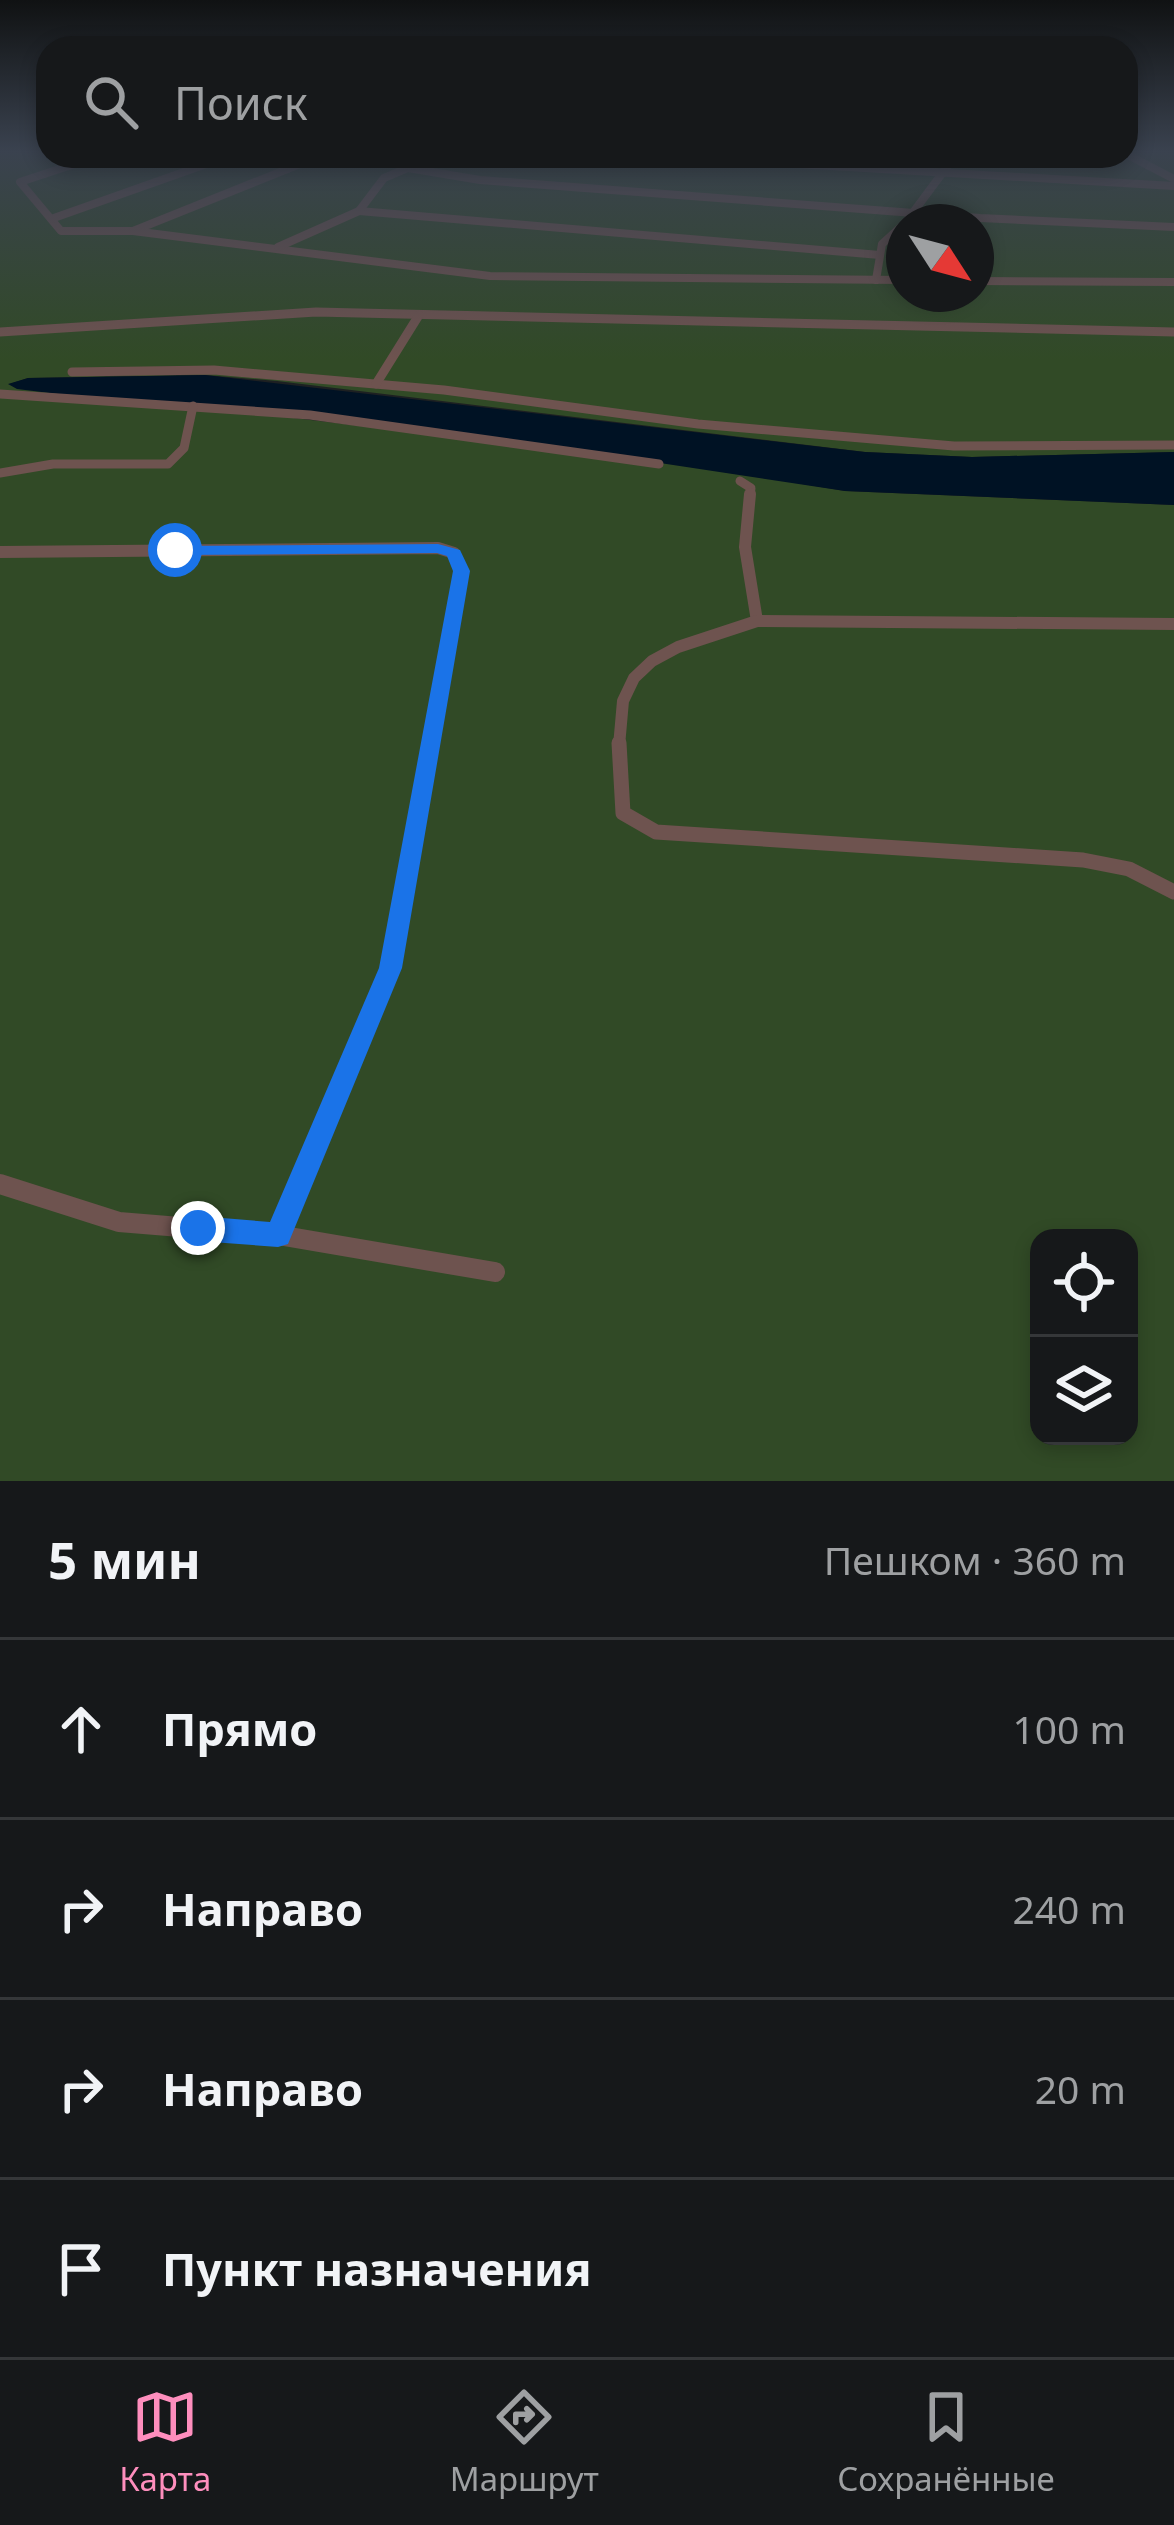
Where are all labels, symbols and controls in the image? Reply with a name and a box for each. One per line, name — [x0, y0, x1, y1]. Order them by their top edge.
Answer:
search box — [36, 36, 1138, 168]
icon: search — [78, 69, 144, 135]
text: Поиск — [174, 72, 308, 133]
north arrow — [886, 204, 994, 312]
route start — [148, 523, 202, 577]
route end — [171, 1201, 225, 1255]
map controls — [1030, 1229, 1138, 1445]
button: locate — [1030, 1229, 1138, 1337]
button: layers — [1030, 1337, 1138, 1445]
text: 5 мин — [48, 1524, 201, 1594]
text: Пешком · 360 m — [824, 1533, 1126, 1586]
icon: ahead — [48, 1696, 114, 1762]
text: Прямо — [162, 1698, 317, 1759]
text: 100 m — [1012, 1702, 1126, 1755]
icon: right — [48, 1876, 114, 1942]
text: Направо — [162, 1878, 363, 1939]
text: 240 m — [1012, 1882, 1126, 1935]
icon: right — [48, 2056, 114, 2122]
text: Направо — [162, 2058, 363, 2119]
text: 20 m — [1035, 2062, 1126, 2115]
icon: arrive — [48, 2236, 114, 2302]
text: Пункт назначения — [162, 2238, 592, 2299]
tab: Карта — [119, 2384, 211, 2501]
tab: Маршрут — [450, 2384, 599, 2501]
tab: Сохранённые — [837, 2384, 1055, 2501]

